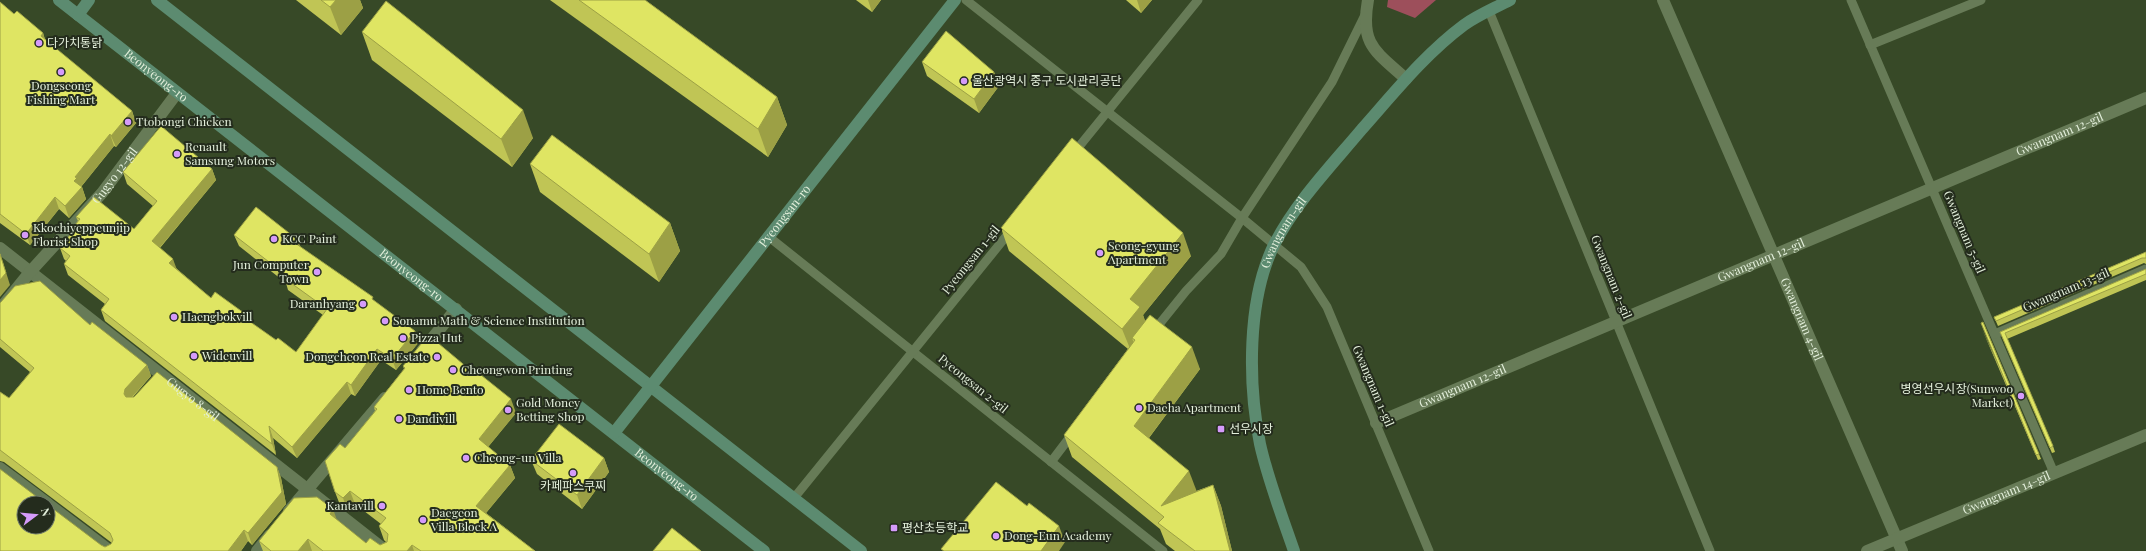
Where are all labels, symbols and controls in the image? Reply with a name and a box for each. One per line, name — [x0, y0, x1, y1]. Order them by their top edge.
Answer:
place label: 다가치통닭 — [47, 34, 102, 50]
marker: 다가치통닭 — [34, 38, 44, 48]
street label: Beonyeong-ro — [121, 45, 192, 105]
marker: Dongseong Fishing Mart — [56, 67, 66, 77]
place label: 울산광역시 중구 도시관리공단 — [972, 72, 1122, 88]
marker: 울산광역시 중구 도시관리공단 — [959, 76, 969, 86]
place label: Dongseong Fishing Mart — [27, 77, 96, 107]
street label: Gwangnam 12-gil — [2013, 108, 2106, 159]
place label: Ttobongi Chicken — [136, 113, 232, 129]
marker: Ttobongi Chicken — [123, 117, 133, 127]
place label: Renault Samsung Motors — [185, 138, 275, 168]
street label: Gugyo 12-gil — [87, 143, 141, 206]
marker: Renault Samsung Motors — [172, 149, 182, 159]
street label: Pyeongsan-ro — [754, 181, 814, 250]
street label: Gwangnam 5-gil — [1940, 188, 1990, 276]
street label: Gwangnam-gil — [1256, 193, 1310, 270]
place label: Kkochiyeppeunjip Florist Shop — [33, 219, 130, 249]
street label: Pyeongsan 1-gil — [938, 221, 1003, 297]
marker: Kkochiyeppeunjip Florist Shop — [20, 230, 30, 240]
place label: KCC Paint — [282, 230, 337, 246]
street label: Gwangnam 2-gil — [1588, 232, 1636, 321]
marker: KCC Paint — [269, 234, 279, 244]
street label: Gwangnam 12-gil — [1715, 234, 1807, 285]
place label: Seong-gyung Apartment — [1107, 237, 1180, 267]
street label: Beonyeong-ro — [377, 245, 447, 305]
marker: Seong-gyung Apartment — [1095, 248, 1105, 258]
place label: Jun Computer Town — [232, 256, 310, 286]
street label: Gwangnam 13-gil — [2020, 263, 2112, 315]
marker: Jun Computer Town — [312, 267, 322, 277]
street label: Gwangnam 4-gil — [1777, 275, 1828, 363]
place label: Daranhyang — [290, 295, 356, 311]
marker: Daranhyang — [358, 299, 368, 309]
place label: Haengbokvill — [182, 308, 253, 324]
marker: Haengbokvill — [169, 312, 179, 322]
place label: Sonamu Math & Science Institution — [393, 312, 585, 328]
marker: Sonamu Math & Science Institution — [380, 316, 390, 326]
place label: Pizza Hut — [411, 329, 463, 345]
marker: Pizza Hut — [398, 333, 408, 343]
street label: Gwangnam 1-gil — [1350, 342, 1399, 429]
place label: Wideuvill — [201, 347, 253, 363]
place label: Dongcheon Real Estate — [305, 348, 429, 364]
street label: Pyeongsan 2-gil — [935, 350, 1012, 417]
marker: Wideuvill — [189, 351, 199, 361]
marker: Dongcheon Real Estate — [432, 352, 442, 362]
street label: Gwangnam 12-gil — [1416, 360, 1509, 411]
place label: Cheongwon Printing — [461, 361, 573, 377]
marker: Cheongwon Printing — [448, 365, 458, 375]
street label: Gugyo 8-gil — [164, 373, 223, 424]
place label: 병영선우시장(Sunwoo Market) — [1900, 380, 2013, 410]
place label: Home Bento — [417, 381, 484, 397]
marker: Home Bento — [404, 385, 414, 395]
marker: 병영선우시장(Sunwoo Market) — [2016, 391, 2026, 401]
place label: Gold Money Betting Shop — [516, 394, 585, 424]
place label: Daeha Apartment — [1147, 399, 1242, 415]
marker: Daeha Apartment — [1134, 403, 1144, 413]
marker: Gold Money Betting Shop — [503, 405, 513, 415]
place label: Dandivill — [407, 410, 456, 426]
marker: Dandivill — [394, 414, 404, 424]
place label: 선우시장 — [1229, 420, 1273, 436]
marker: 선우시장 — [1216, 424, 1226, 434]
street label: Beonyeong-ro — [632, 444, 703, 504]
place label: Cheong-un Villa — [474, 449, 562, 465]
marker: Cheong-un Villa — [461, 453, 471, 463]
street label: Gwangnam 14-gil — [1960, 467, 2053, 517]
marker: 카페파스쿠찌 — [568, 468, 578, 478]
place label: 카페파스쿠찌 — [540, 477, 606, 493]
north arrow — [16, 495, 56, 535]
place label: Kantavill — [327, 497, 375, 513]
marker: Kantavill — [377, 501, 387, 511]
place label: Daegeon Villa Block A — [430, 504, 498, 534]
text: N — [38, 506, 54, 518]
marker: Daegeon Villa Block A — [418, 515, 428, 525]
place label: 평산초등학교 — [902, 519, 968, 535]
marker: 평산초등학교 — [889, 523, 899, 533]
place label: Dong-Eun Academy — [1004, 527, 1112, 543]
marker: Dong-Eun Academy — [991, 531, 1001, 541]

